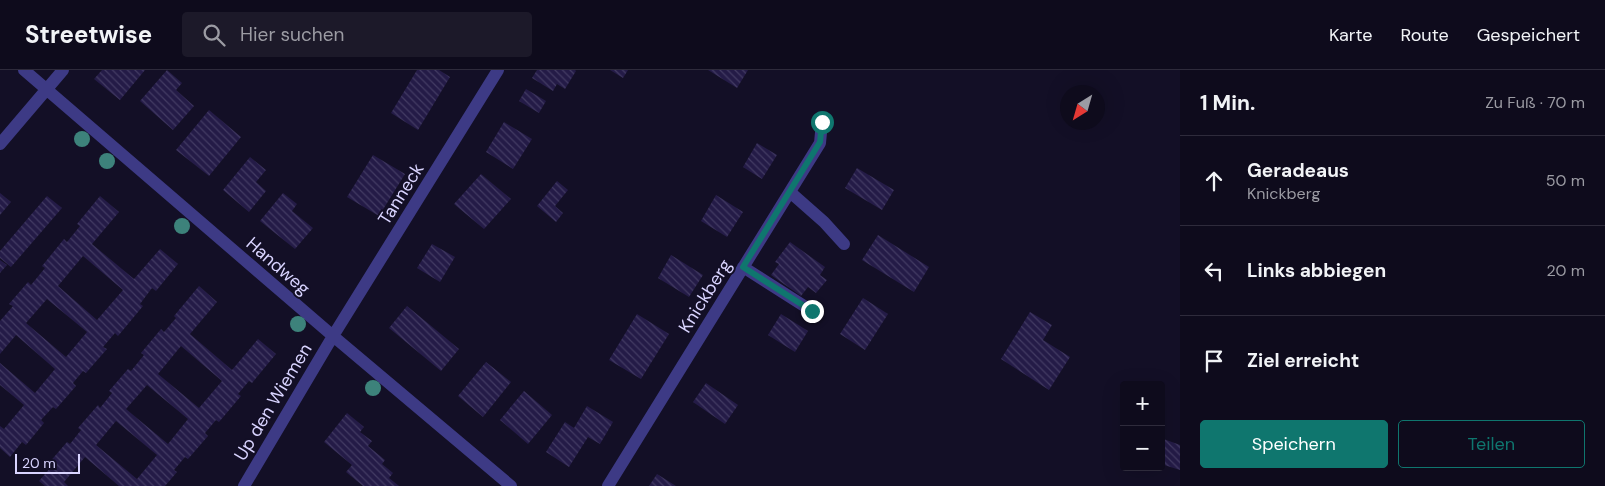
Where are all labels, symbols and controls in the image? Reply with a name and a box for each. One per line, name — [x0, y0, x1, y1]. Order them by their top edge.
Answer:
search box — [182, 12, 532, 57]
text: Streetwise — [25, 19, 152, 50]
icon: search — [200, 21, 228, 49]
text: Hier suchen — [240, 22, 344, 47]
text: Karte — [1329, 23, 1373, 47]
text: Route — [1401, 23, 1449, 47]
text: Gespeichert — [1477, 23, 1580, 47]
north arrow — [1060, 85, 1105, 130]
text: 1 Min. — [1200, 89, 1255, 117]
text: Zu Fuß · 70 m — [1485, 92, 1585, 113]
route start — [811, 111, 834, 134]
street label: Tanneck — [373, 158, 429, 230]
text: Geradeaus — [1247, 158, 1349, 183]
icon: ahead — [1200, 167, 1228, 195]
text: 50 m — [1546, 170, 1585, 191]
text: Knickberg — [1247, 183, 1320, 204]
street label: Handweg — [241, 232, 315, 300]
street label: Knickberg — [673, 255, 737, 337]
icon: left — [1200, 257, 1228, 285]
text: Links abbiegen — [1247, 258, 1386, 283]
text: 20 m — [1546, 260, 1585, 281]
route end — [801, 300, 824, 323]
street label: Up den Wiemen — [228, 339, 318, 465]
icon: arrive — [1200, 347, 1228, 375]
text: Ziel erreicht — [1247, 348, 1359, 373]
map controls — [1120, 381, 1165, 471]
button: + — [1120, 381, 1165, 426]
button: Speichern — [1200, 420, 1388, 468]
button: Teilen — [1398, 420, 1585, 468]
button: − — [1120, 426, 1165, 471]
scale bar — [15, 451, 80, 474]
text: 20 m — [22, 454, 56, 472]

